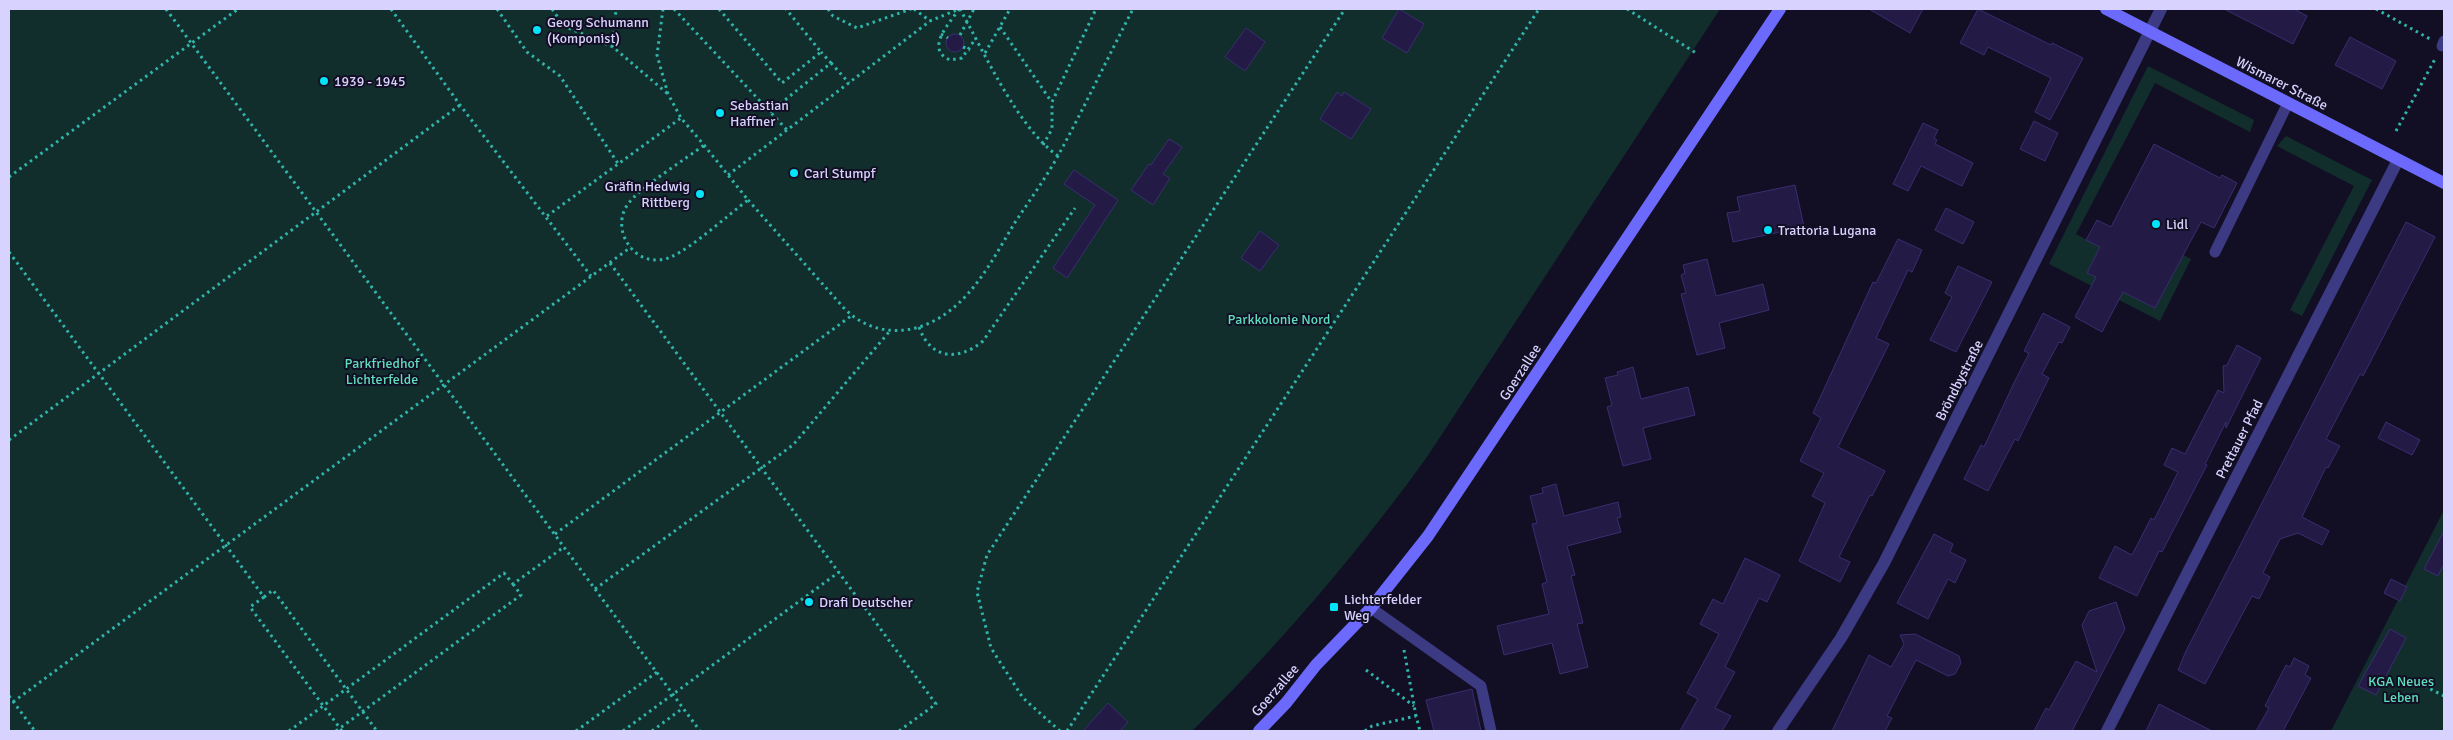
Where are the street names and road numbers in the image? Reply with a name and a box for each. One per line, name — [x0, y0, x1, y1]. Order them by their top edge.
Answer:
street label: Wismarer Straße — [2233, 53, 2331, 114]
street label: Bröndbystraße — [1932, 337, 1987, 423]
street label: Goerzallee — [1496, 341, 1545, 404]
street label: Prettauer Pfad — [2212, 397, 2267, 482]
street label: Goerzallee — [1248, 661, 1303, 720]

